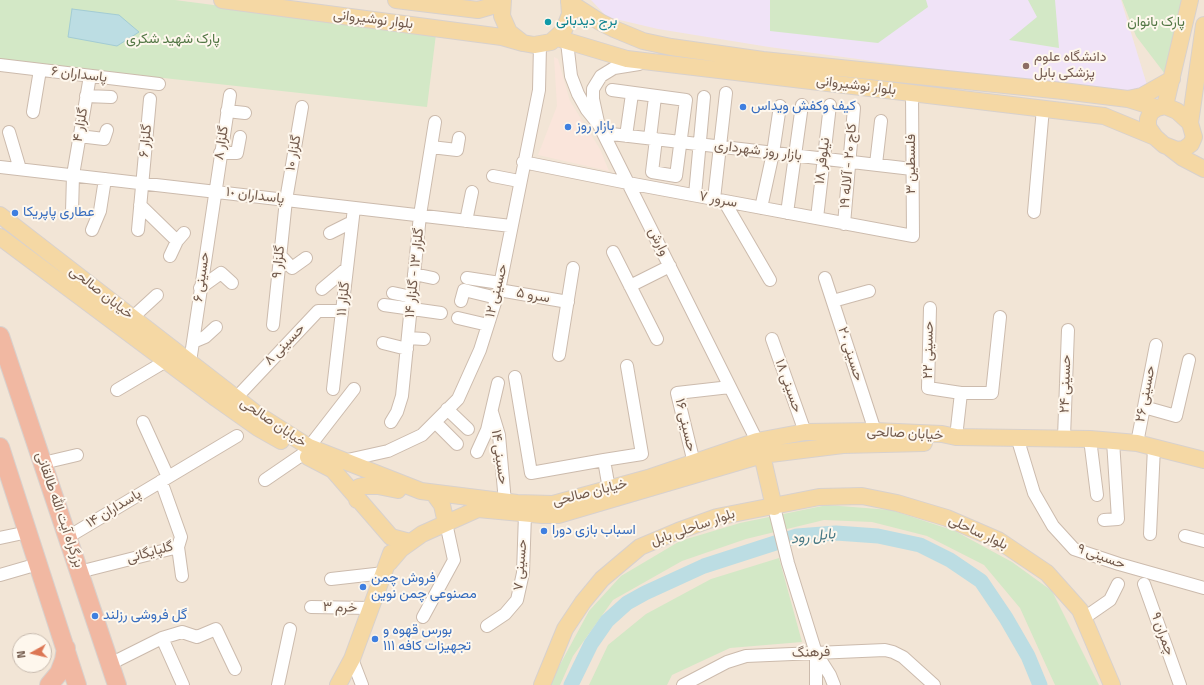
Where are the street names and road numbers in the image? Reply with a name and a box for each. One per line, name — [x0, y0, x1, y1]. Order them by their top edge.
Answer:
street label: بلوار نوشیروانی — [332, 7, 414, 33]
street label: پاسداران ۶ — [50, 63, 108, 87]
street label: بلوار نوشیروانی — [815, 73, 897, 99]
street label: گلزار ۴ — [70, 107, 92, 143]
street label: کاج ۲۰ - آلاله ۱۹ — [837, 123, 861, 209]
street label: گلزار ۶ — [136, 124, 156, 158]
street label: گلزار ۸ — [211, 125, 233, 161]
street label: گلزار ۱۰ — [283, 134, 305, 172]
street label: فلسطین ۳ — [904, 134, 920, 194]
street label: بازار روز شهرداری — [713, 137, 803, 165]
street label: نیلوفر ۱۸ — [812, 137, 834, 185]
street label: پاسداران ١٠ — [225, 184, 285, 208]
street label: سرور ۷ — [697, 188, 739, 212]
street label: وارش — [644, 225, 672, 259]
street label: گلزار ۱۳ - گلزار ۱۴ — [402, 227, 428, 319]
street label: گلزار ٩ — [269, 245, 289, 279]
street label: حسینی ۶ — [190, 251, 214, 303]
street label: خیابان صالحی — [66, 263, 136, 323]
street label: حسینی ۱۲ — [482, 263, 512, 319]
street label: گلزار ١١ — [334, 281, 354, 317]
street label: سرو ۵ — [515, 285, 551, 307]
street label: حسینی ۸ — [261, 321, 309, 369]
street label: حسینی ۲۲ — [920, 321, 938, 379]
street label: حسینی ٢٠ — [833, 325, 867, 383]
street label: حسینی ۲۴ — [1057, 354, 1075, 414]
street label: حسینی ۱۸ — [771, 357, 805, 415]
street label: حسینی ۲۶ — [1132, 364, 1160, 424]
street label: خيابان صالحی — [237, 395, 309, 451]
street label: حسینی ۱۶ — [671, 397, 699, 453]
street label: خيابان صالحی — [866, 424, 944, 444]
street label: حسینی ۱۴ — [487, 429, 511, 485]
street label: بزرگراه آیت الله طالقانی — [31, 450, 87, 570]
street label: خيابان صالحی — [551, 476, 629, 510]
street label: پاسداران ۱۴ — [83, 486, 145, 532]
street label: بلوار ساحلی بابل — [649, 506, 737, 550]
street label: بلوار ساحلی — [946, 512, 1010, 554]
street label: گلپایگانی — [125, 538, 175, 568]
street label: حسینی ۷ — [510, 539, 532, 591]
street label: حسینی ٩ — [1075, 541, 1127, 573]
street label: خرم ۳ — [323, 599, 357, 617]
street label: چمران ۹ — [1147, 610, 1177, 658]
street label: فرهنگ — [792, 644, 830, 662]

